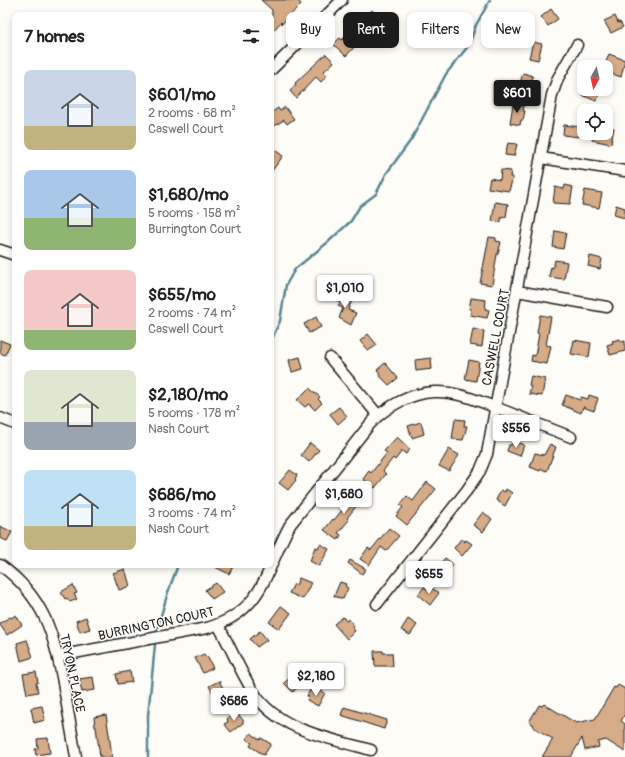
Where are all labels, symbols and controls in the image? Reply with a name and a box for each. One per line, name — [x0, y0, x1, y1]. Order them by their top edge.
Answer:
chip: Buy — [286, 12, 335, 48]
chip: Rent — [343, 12, 399, 48]
chip: Filters — [407, 12, 473, 48]
chip: New — [481, 12, 535, 48]
icon: filters — [240, 25, 262, 47]
text: 7 homes — [24, 26, 84, 47]
north arrow — [577, 60, 613, 96]
map controls — [577, 60, 613, 140]
pin: $601 — [493, 80, 541, 114]
text: $601/mo — [148, 84, 216, 105]
text: $601 — [503, 85, 531, 101]
icon: home — [56, 86, 104, 134]
button: locate — [577, 104, 613, 140]
text: 2 rooms · 68 m² — [148, 105, 236, 121]
text: Caswell Court — [148, 121, 224, 137]
text: $1,680/mo — [148, 184, 229, 205]
icon: home — [56, 186, 104, 234]
text: 5 rooms · 158 m² — [148, 205, 240, 221]
text: Burrington Court — [148, 221, 241, 237]
pin: $1,010 — [312, 275, 378, 309]
text: $1,010 — [326, 280, 364, 296]
text: $655/mo — [148, 284, 216, 305]
icon: home — [56, 286, 104, 334]
street label: CASWELL COURT — [479, 287, 513, 387]
text: 2 rooms · 74 m² — [148, 305, 236, 321]
text: Caswell Court — [148, 321, 224, 337]
text: $2,180/mo — [148, 384, 228, 405]
icon: home — [56, 386, 104, 434]
text: 5 rooms · 178 m² — [148, 405, 240, 421]
pin: $556 — [492, 415, 540, 449]
text: $556 — [502, 420, 530, 436]
text: Nash Court — [148, 421, 209, 437]
pin: $1,680 — [311, 481, 377, 515]
text: $686/mo — [148, 484, 216, 505]
icon: home — [56, 486, 104, 534]
text: $1,680 — [325, 486, 363, 502]
text: 3 rooms · 74 m² — [148, 505, 236, 521]
text: Nash Court — [148, 521, 209, 537]
pin: $655 — [405, 561, 453, 595]
text: $655 — [415, 566, 443, 582]
street label: BURRINGTON COURT — [97, 604, 216, 644]
street label: TRYON PLACE — [56, 632, 88, 714]
pin: $2,180 — [283, 663, 349, 697]
text: $2,180 — [297, 668, 335, 684]
pin: $686 — [210, 688, 258, 722]
text: $686 — [220, 693, 248, 709]

